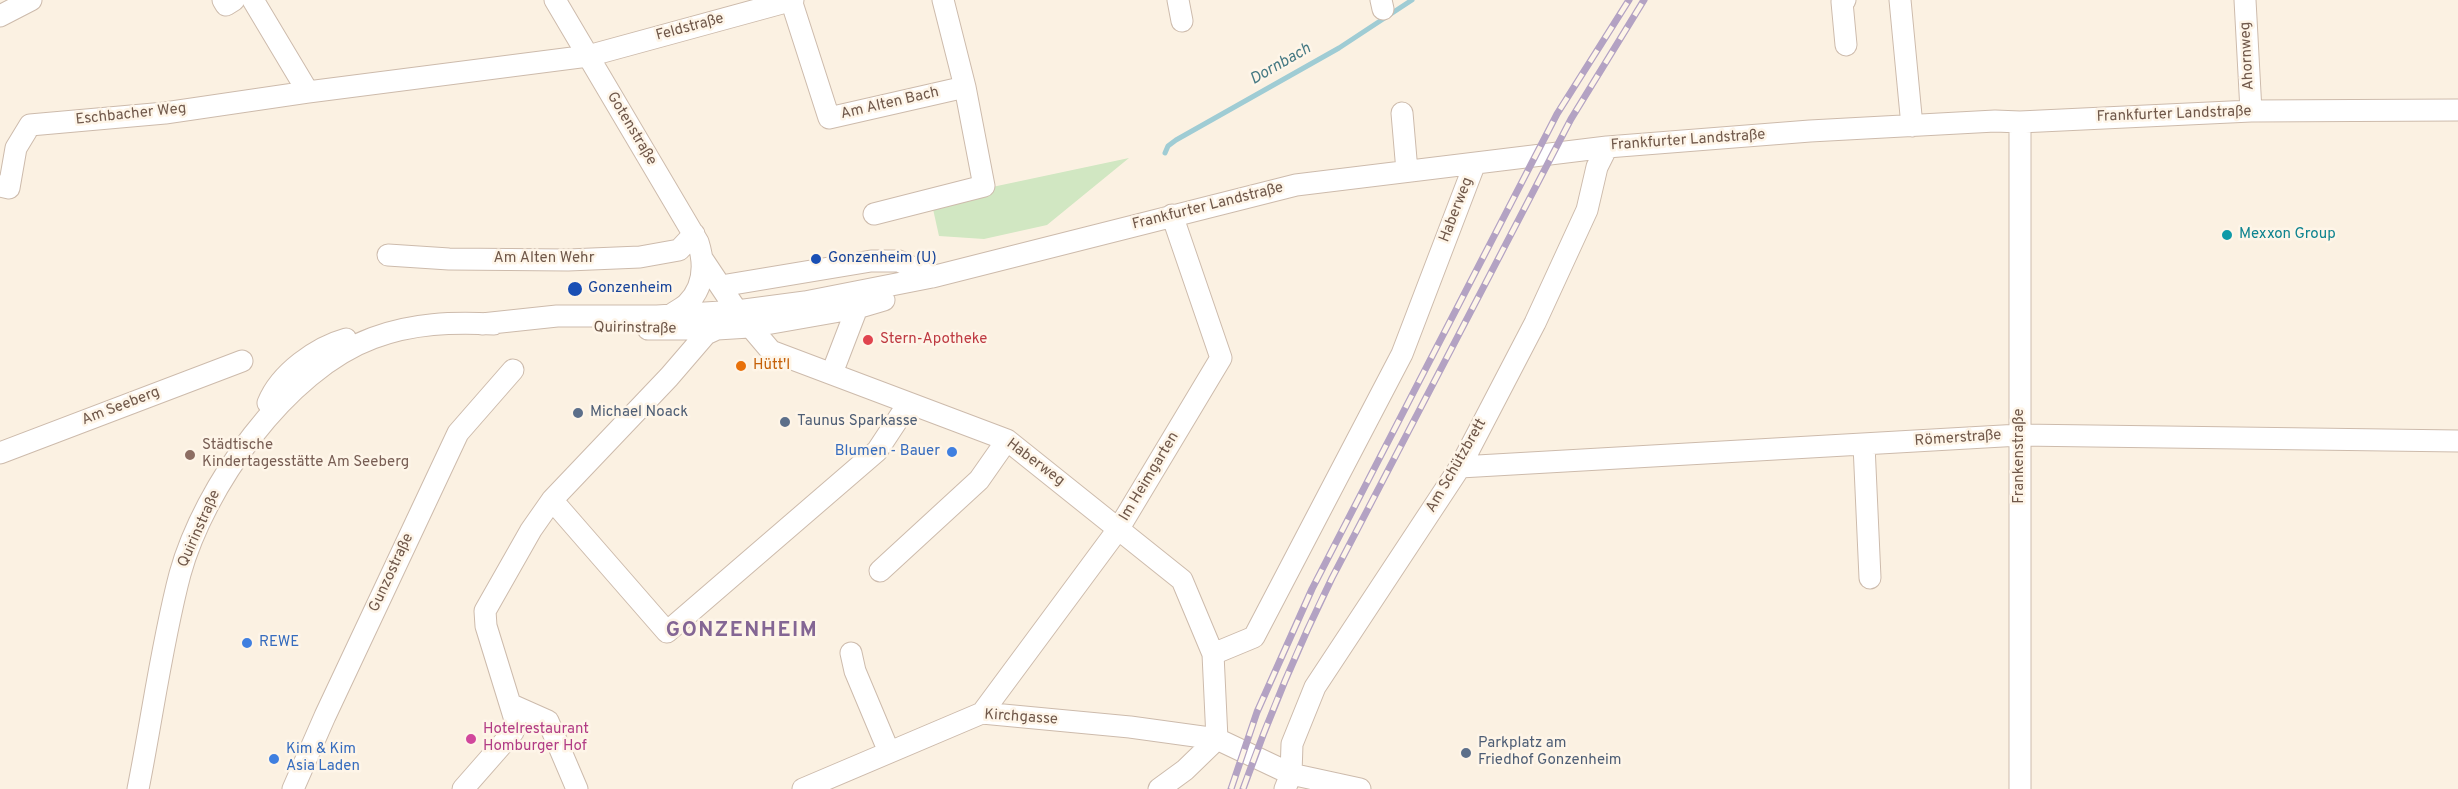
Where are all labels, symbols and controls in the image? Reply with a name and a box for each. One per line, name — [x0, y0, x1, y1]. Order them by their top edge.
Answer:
street label: Feldstraße — [654, 10, 726, 46]
street label: Ahornweg — [2237, 21, 2259, 91]
water label: Dornbach — [1247, 40, 1315, 90]
street label: Am Alten Bach — [839, 84, 941, 124]
street label: Gotenstraße — [602, 89, 660, 169]
street label: Eschbacher Weg — [75, 100, 187, 130]
street label: Frankfurter Landstraße — [2096, 103, 2252, 127]
street label: Frankfurter Landstraße — [1610, 127, 1766, 155]
street label: Haberweg — [1436, 175, 1478, 245]
street label: Frankfurter Landstraße — [1131, 180, 1285, 234]
place label: Mexxon Group — [2239, 226, 2336, 244]
marker: Mexxon Group — [2220, 228, 2234, 242]
street label: Am Alten Wehr — [493, 250, 595, 268]
place label: Gonzenheim (U) — [828, 250, 937, 268]
marker: Gonzenheim (U) — [809, 252, 823, 266]
marker: Gonzenheim — [566, 280, 584, 298]
place label: Gonzenheim — [588, 280, 672, 298]
street label: Quirinstraße — [593, 319, 677, 339]
place label: Stern-Apotheke — [880, 331, 987, 349]
marker: Stern-Apotheke — [861, 333, 875, 347]
place label: Hütt'l — [753, 357, 790, 375]
marker: Hütt'l — [734, 359, 748, 373]
street label: Am Seeberg — [79, 384, 163, 430]
place label: Michael Noack — [590, 404, 688, 422]
marker: Michael Noack — [571, 406, 585, 420]
street label: Frankenstraße — [2011, 408, 2029, 504]
place label: Taunus Sparkasse — [797, 413, 918, 431]
marker: Taunus Sparkasse — [778, 415, 792, 429]
street label: Am Schützbrett — [1423, 416, 1491, 516]
street label: Römerstraße — [1914, 427, 2002, 451]
street label: Im Heimgarten — [1116, 429, 1184, 525]
street label: Haberweg — [1002, 435, 1068, 491]
place label: Städtische Kindertagesstätte Am Seeberg — [202, 437, 409, 472]
place label: Blumen - Bauer — [835, 443, 940, 461]
marker: Blumen - Bauer — [945, 445, 959, 459]
marker: Städtische Kindertagesstätte Am Seeberg — [183, 448, 197, 462]
street label: Quirinstraße — [175, 487, 225, 571]
street label: Gunzostraße — [366, 531, 418, 615]
district label: GONZENHEIM — [666, 619, 818, 645]
place label: REWE — [259, 634, 299, 652]
marker: REWE — [240, 636, 254, 650]
street label: Kirchgasse — [984, 706, 1058, 730]
place label: Hotelrestaurant Homburger Hof — [483, 721, 589, 756]
marker: Hotelrestaurant Homburger Hof — [464, 732, 478, 746]
place label: Parkplatz am Friedhof Gonzenheim — [1478, 735, 1621, 770]
place label: Kim & Kim Asia Laden — [286, 741, 360, 776]
marker: Parkplatz am Friedhof Gonzenheim — [1459, 746, 1473, 760]
marker: Kim & Kim Asia Laden — [267, 752, 281, 766]

